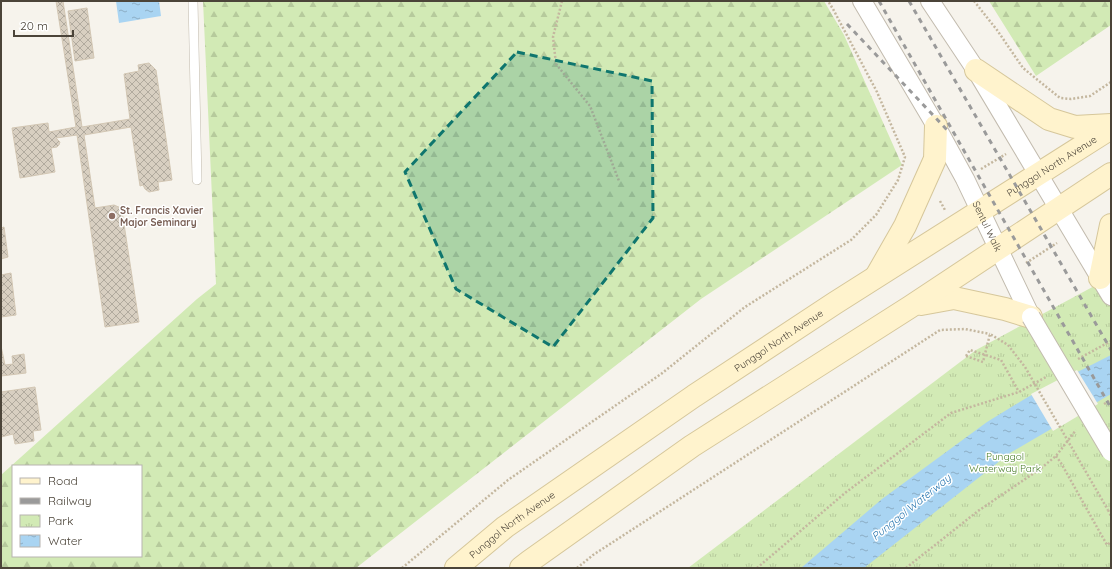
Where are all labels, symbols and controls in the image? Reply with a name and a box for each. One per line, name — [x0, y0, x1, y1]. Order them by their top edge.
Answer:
scale bar — [14, 12, 73, 38]
text: 20 m — [20, 18, 48, 33]
street label: Punggol North Avenue — [1004, 133, 1099, 200]
street label: Sentul Walk — [969, 199, 1005, 254]
place label: St. Francis Xavier Major Seminary — [120, 204, 204, 229]
marker: St. Francis Xavier Major Seminary — [107, 211, 117, 221]
street label: Punggol North Avenue — [732, 306, 826, 375]
park label: Punggol Waterway Park — [969, 450, 1041, 475]
legend — [12, 465, 142, 557]
water label: Punggol Waterway — [869, 470, 954, 543]
text: Road — [48, 473, 78, 488]
street label: Punggol North Avenue — [467, 488, 558, 561]
text: Railway — [48, 493, 92, 508]
text: Park — [48, 513, 73, 528]
text: Water — [48, 533, 83, 548]

